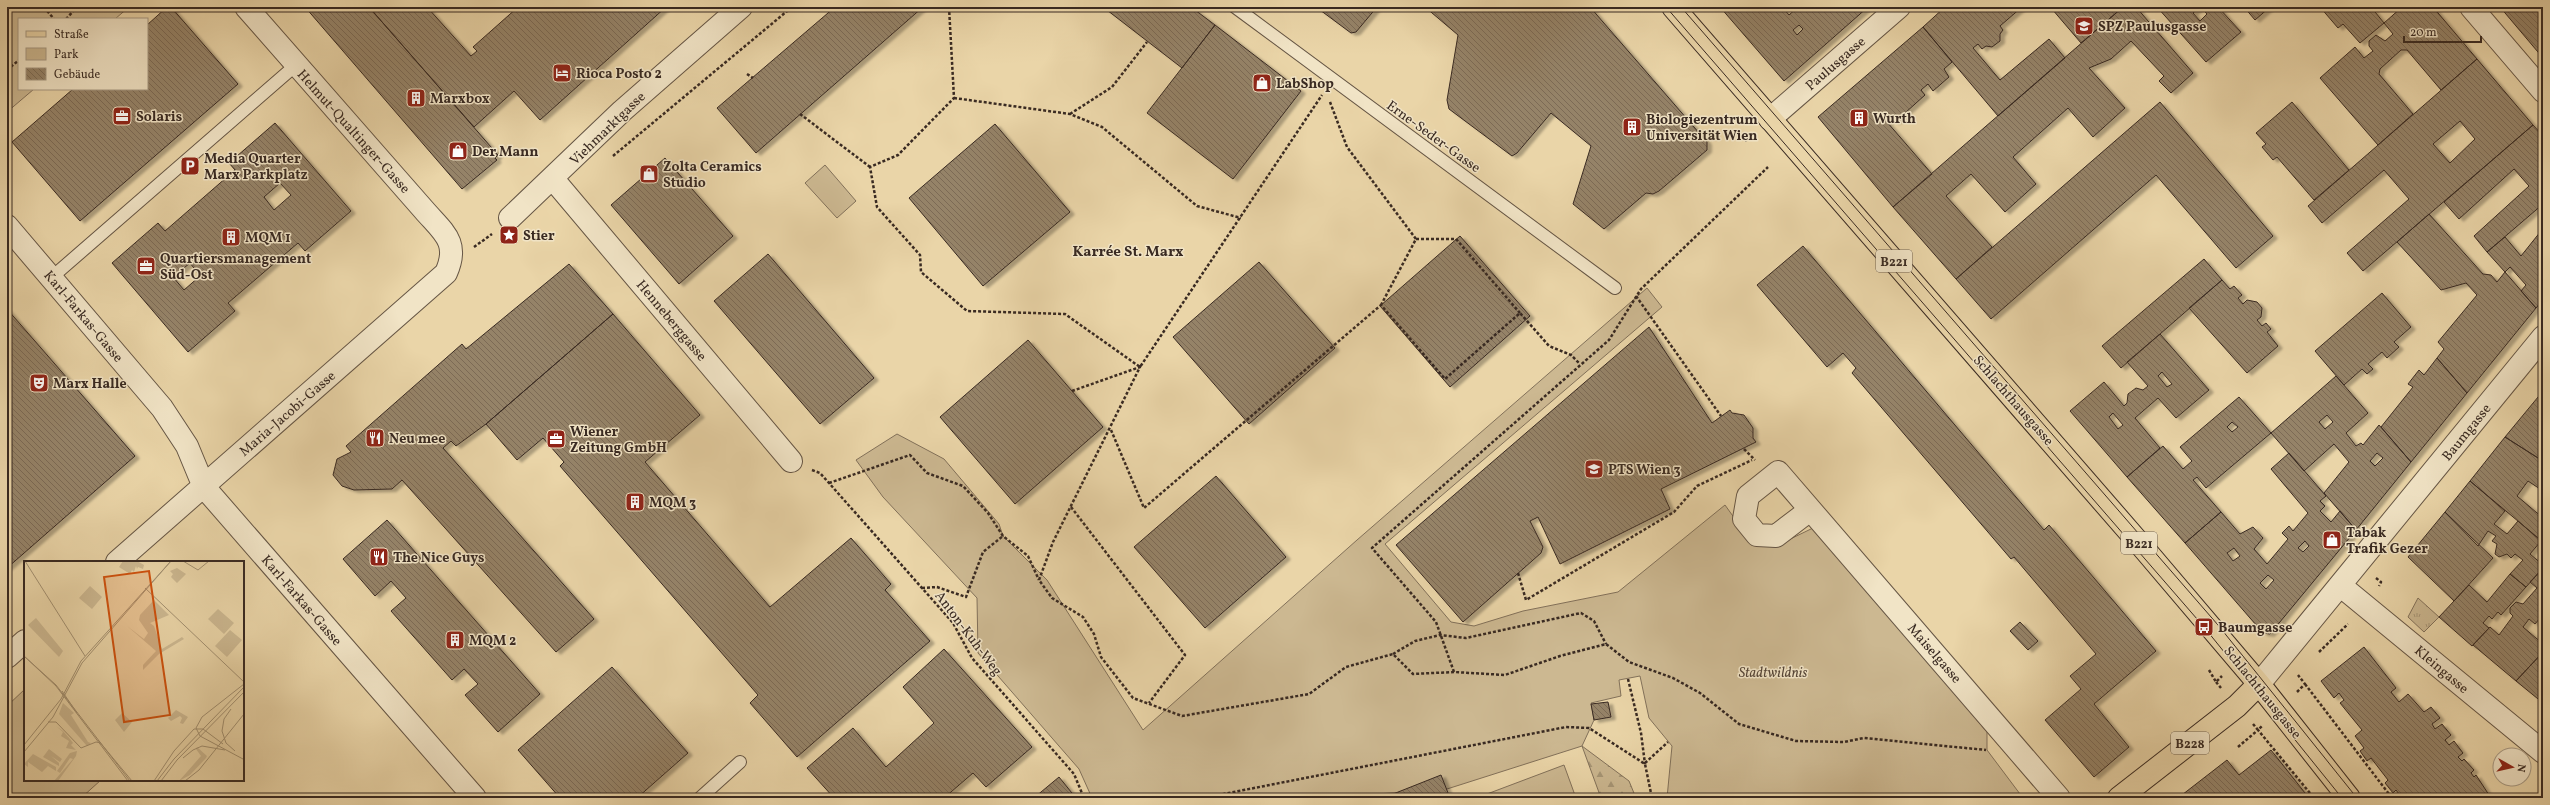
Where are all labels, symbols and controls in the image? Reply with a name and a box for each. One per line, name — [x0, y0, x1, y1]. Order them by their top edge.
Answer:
school or university icon: SPZ Paulusgasse — [2073, 15, 2095, 37]
legend — [18, 18, 148, 90]
place label: SPZ Paulusgasse — [2098, 18, 2206, 37]
scale bar — [2404, 18, 2481, 44]
text: 20 m — [2410, 25, 2437, 41]
text: Straße — [54, 27, 89, 43]
street label: Paulusgasse — [1802, 33, 1870, 96]
text: Park — [54, 47, 79, 63]
hotel icon: Rioca Posto 2 — [551, 62, 573, 84]
place label: Rioca Posto 2 — [576, 65, 662, 84]
street label: Helmut-Qualtinger-Gasse — [292, 66, 414, 198]
text: Gebäude — [54, 67, 101, 83]
shop icon: LabShop — [1251, 72, 1273, 94]
place label: LabShop — [1276, 75, 1334, 94]
building icon: Marxbox — [405, 87, 427, 109]
street label: Viehmarktgasse — [566, 88, 650, 170]
place label: Marxbox — [430, 90, 490, 109]
street label: Erne-Seder-Gasse — [1382, 97, 1484, 178]
office icon: Solaris — [111, 105, 133, 127]
building icon: Wurth — [1848, 107, 1870, 129]
place label: Solaris — [136, 108, 182, 127]
place label: Wurth — [1873, 110, 1916, 129]
place label: Biologiezentrum Universität Wien — [1646, 111, 1758, 146]
building icon: Biologiezentrum Universität Wien — [1621, 116, 1643, 138]
shop icon: Der Mann — [447, 140, 469, 162]
place label: Der Mann — [472, 143, 539, 162]
place label: Media Quarter Marx Parkplatz — [204, 150, 308, 185]
parking icon: Media Quarter Marx Parkplatz — [179, 155, 201, 177]
place label: Zolta Ceramics Studio — [663, 158, 762, 193]
shop icon: Zolta Ceramics Studio — [638, 163, 660, 185]
place icon: Stier — [498, 224, 520, 246]
building icon: MQM 1 — [220, 226, 242, 248]
place label: Stier — [523, 227, 555, 246]
place label: MQM 1 — [245, 229, 291, 248]
district label: Karrée St. Marx — [1072, 242, 1184, 263]
place label: Quartiersmanagement Süd-Ost — [160, 250, 311, 285]
road number: B221 — [1876, 250, 1912, 272]
office icon: Quartiersmanagement Süd-Ost — [135, 255, 157, 277]
street label: Karl-Farkas-Gasse — [39, 267, 127, 367]
street label: Henneberggasse — [631, 276, 711, 366]
street label: Schlachthausgasse — [1968, 352, 2058, 451]
street label: Maria-Jacobi-Gasse — [236, 367, 340, 461]
theatre icon: Marx Halle — [28, 372, 50, 394]
place label: Marx Halle — [53, 375, 127, 394]
street label: Baumgasse — [2438, 400, 2496, 466]
place label: Wiener Zeitung GmbH — [570, 423, 667, 458]
restaurant icon: Neu mee — [364, 427, 386, 449]
office icon: Wiener Zeitung GmbH — [545, 428, 567, 450]
place label: Neu mee — [389, 430, 445, 449]
school or university icon: PTS Wien 3 — [1583, 458, 1605, 480]
place label: PTS Wien 3 — [1608, 461, 1681, 480]
building icon: MQM 3 — [624, 491, 646, 513]
place label: MQM 3 — [649, 494, 696, 513]
place label: Tabak Trafik Gezer — [2346, 524, 2428, 559]
shop icon: Tabak Trafik Gezer — [2321, 529, 2343, 551]
road number: B221 — [2121, 532, 2157, 554]
restaurant icon: The Nice Guys — [368, 546, 390, 568]
place label: The Nice Guys — [393, 549, 485, 568]
street label: Karl-Farkas-Gasse — [256, 552, 346, 651]
inset map — [24, 561, 244, 781]
street label: Anton-Kuh-Weg — [930, 588, 1006, 680]
bus stop icon: Baumgasse — [2193, 616, 2215, 638]
place label: Baumgasse — [2218, 619, 2292, 638]
street label: Maiselgasse — [1902, 620, 1965, 688]
building icon: MQM 2 — [444, 629, 466, 651]
place label: MQM 2 — [469, 632, 516, 651]
street label: Kleingasse — [2410, 642, 2473, 699]
street label: Schlachthausgasse — [2218, 643, 2305, 744]
park label: Stadtwildnis — [1739, 664, 1807, 683]
road number: B228 — [2171, 732, 2209, 754]
north arrow — [2492, 747, 2532, 787]
text: N — [2512, 763, 2528, 773]

